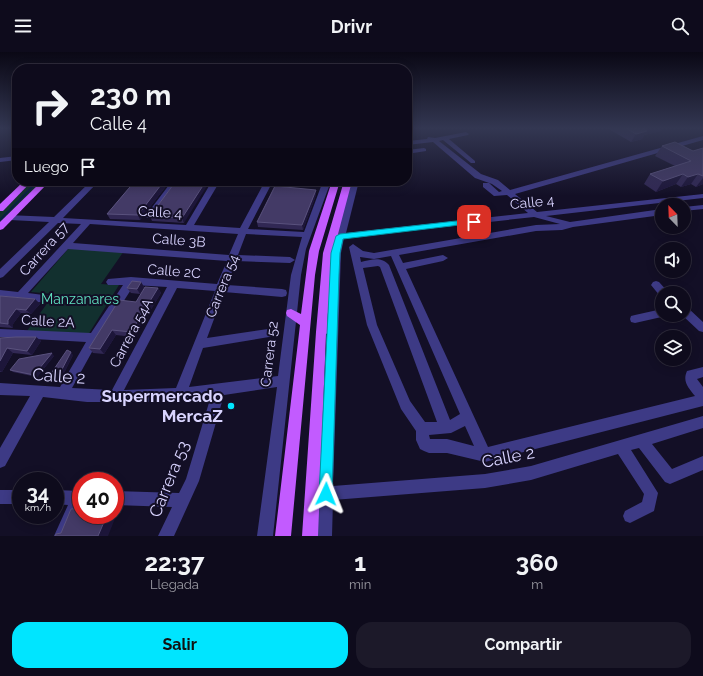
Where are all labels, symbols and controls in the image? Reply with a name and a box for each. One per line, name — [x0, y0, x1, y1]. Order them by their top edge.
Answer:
icon: menu — [12, 15, 34, 37]
icon: search — [669, 15, 691, 37]
text: Drivr — [331, 16, 372, 37]
text: 230 m — [90, 79, 171, 112]
icon: right — [24, 80, 76, 132]
text: Calle 4 — [90, 113, 147, 134]
icon: arrive — [77, 156, 99, 178]
text: Luego — [24, 158, 69, 176]
street label: Calle 4 — [509, 192, 555, 212]
north arrow — [655, 198, 691, 234]
map controls — [655, 198, 691, 366]
street label: Calle 4 — [137, 203, 183, 221]
pin — [457, 205, 491, 239]
icon: arrive — [463, 211, 485, 233]
street label: Carrera 57 — [16, 219, 72, 279]
street label: Calle 3B — [152, 230, 206, 250]
button: sound — [655, 242, 691, 278]
street label: Carrera 54 — [202, 252, 242, 320]
street label: Calle 2C — [147, 261, 202, 281]
button: search — [655, 286, 691, 322]
park label: Manzanares — [41, 291, 119, 307]
street label: Carrera 54A — [106, 295, 156, 370]
street label: Calle 2A — [21, 312, 76, 330]
street label: Carrera 52 — [257, 320, 281, 388]
button: layers — [655, 330, 691, 366]
street label: Calle 2 — [32, 364, 86, 388]
place label: Supermercado MercaZ — [101, 386, 223, 426]
marker: Supermercado MercaZ — [226, 401, 236, 411]
street label: Carrera 53 — [145, 438, 193, 520]
street label: Calle 2 — [480, 442, 536, 472]
speed limit sign: 40 — [72, 472, 124, 524]
position arrow — [305, 473, 347, 515]
text: 34 — [27, 481, 49, 505]
text: km/h — [25, 502, 51, 513]
text: 22:37 — [145, 548, 204, 577]
text: 1 — [354, 548, 366, 577]
text: 360 — [516, 548, 558, 577]
text: Llegada — [150, 577, 199, 592]
text: min — [349, 577, 371, 592]
text: m — [531, 577, 543, 592]
button: Salir — [12, 622, 348, 668]
button: Compartir — [356, 622, 691, 668]

